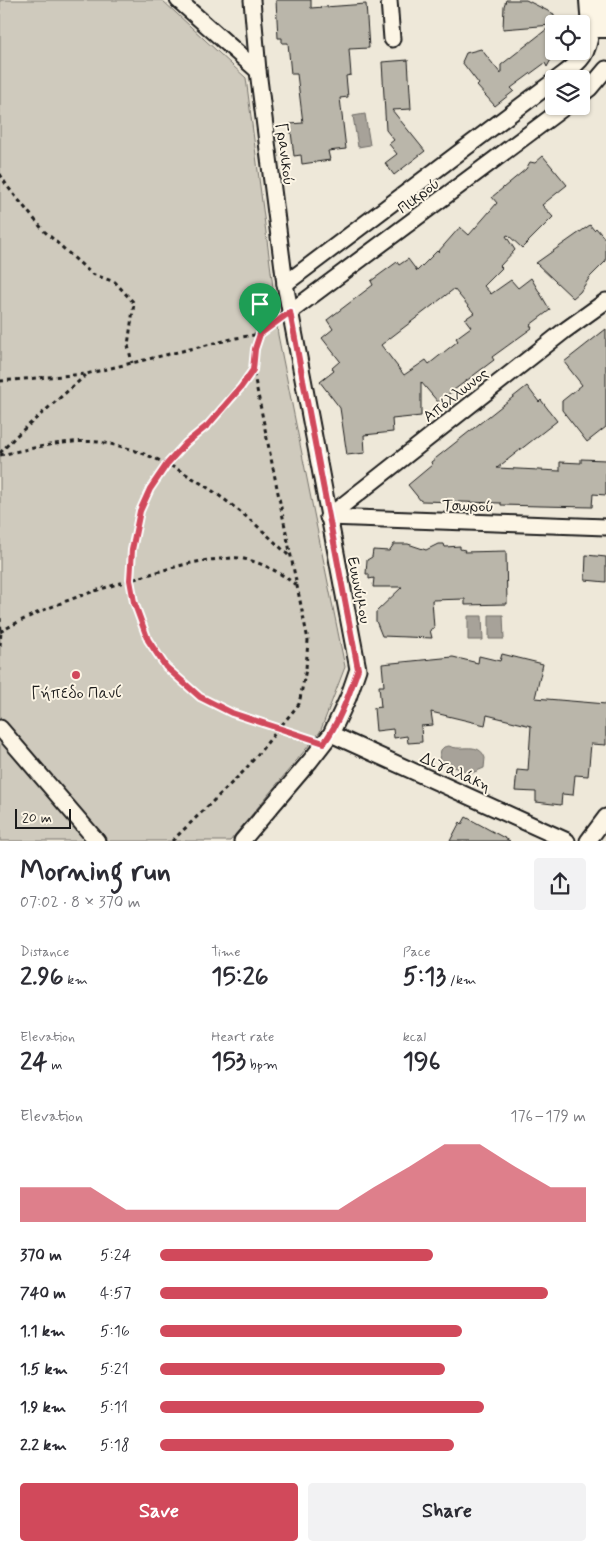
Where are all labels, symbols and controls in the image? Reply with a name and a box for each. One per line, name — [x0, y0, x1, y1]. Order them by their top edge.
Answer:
map controls — [545, 15, 590, 115]
button: locate — [545, 15, 590, 60]
button: layers — [545, 70, 590, 115]
street label: Γρανικού — [270, 122, 299, 187]
street label: Πικρού — [394, 173, 444, 219]
pin — [239, 283, 281, 334]
icon: arrive — [246, 290, 274, 318]
street label: Απόλλωνος — [419, 363, 493, 427]
street label: Τσωρού — [442, 495, 494, 518]
street label: Ευωνύμου — [342, 555, 375, 626]
marker: Γήπεδο Πανί — [70, 669, 82, 681]
place label: Γήπεδο Πανί — [31, 683, 121, 704]
street label: Διγαλάκη — [417, 747, 494, 797]
scale bar — [15, 806, 71, 829]
text: 20 m — [22, 809, 52, 827]
text: Morning run — [20, 854, 171, 891]
button: share — [534, 858, 586, 910]
text: 07:02 · 8 × 370 m — [20, 892, 140, 913]
text: Distance — [20, 943, 69, 961]
text: Time — [211, 943, 241, 961]
text: Pace — [403, 943, 431, 961]
text: 2.96 — [20, 961, 64, 994]
text: 15:26 — [211, 961, 269, 994]
text: 5:13 — [403, 961, 446, 994]
text: km — [64, 971, 88, 989]
text: /km — [446, 971, 476, 989]
text: Elevation — [20, 1028, 75, 1046]
text: Heart rate — [211, 1028, 274, 1046]
text: kcal — [403, 1028, 426, 1046]
text: 24 — [20, 1046, 47, 1079]
text: 153 — [211, 1046, 246, 1079]
text: 196 — [403, 1046, 441, 1079]
text: m — [47, 1056, 62, 1074]
text: bpm — [246, 1056, 278, 1074]
text: Elevation — [20, 1106, 83, 1127]
text: 176–179 m — [510, 1106, 586, 1127]
text: 370 m — [20, 1245, 62, 1266]
text: 5:24 — [100, 1245, 131, 1266]
text: 740 m — [20, 1283, 66, 1304]
text: 4:57 — [100, 1283, 131, 1304]
text: 1.1 km — [20, 1321, 65, 1342]
text: 5:16 — [100, 1321, 130, 1342]
text: 1.5 km — [20, 1359, 68, 1380]
text: 5:21 — [100, 1359, 129, 1380]
text: 1.9 km — [20, 1397, 66, 1418]
text: 5:11 — [100, 1397, 128, 1418]
text: 2.2 km — [20, 1435, 67, 1456]
text: 5:18 — [100, 1435, 130, 1456]
button: Save — [20, 1483, 298, 1541]
button: Share — [308, 1483, 586, 1541]

